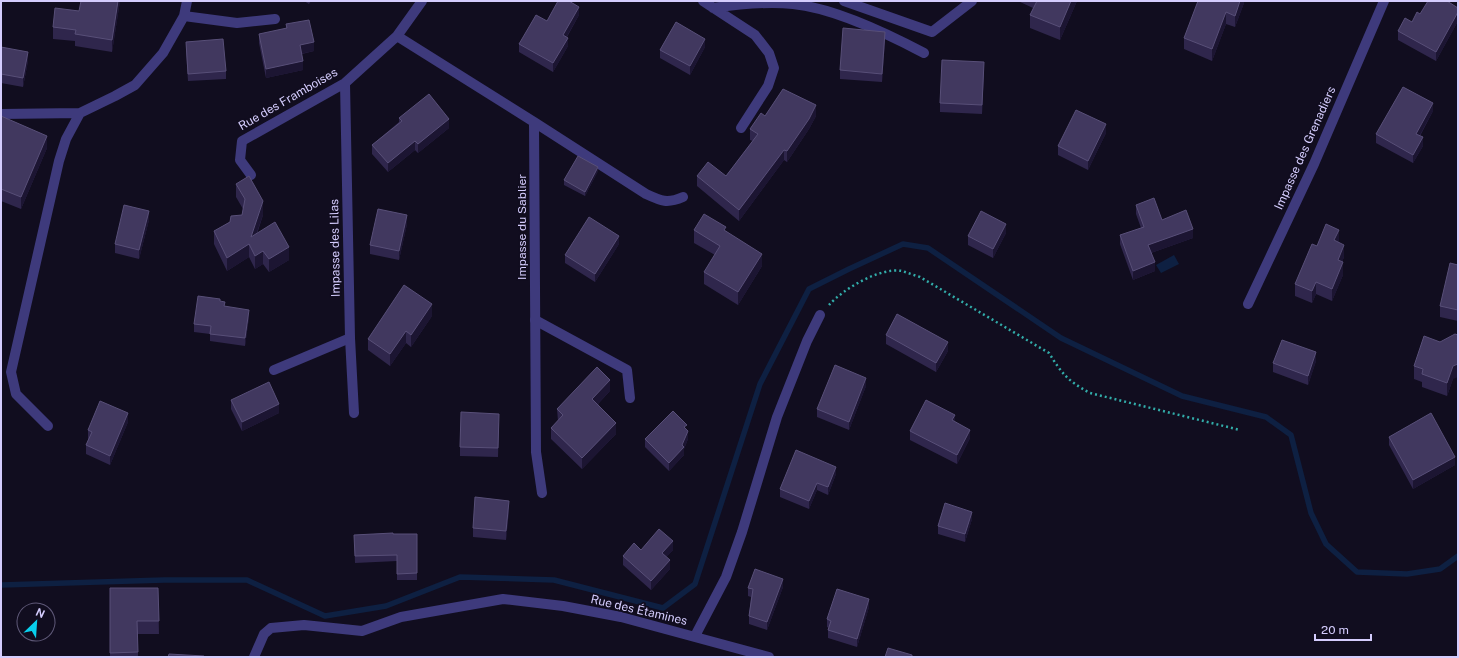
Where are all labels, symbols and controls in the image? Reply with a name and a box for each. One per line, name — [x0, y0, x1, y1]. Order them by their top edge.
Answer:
street label: Rue des Framboises — [236, 65, 340, 133]
street label: Impasse des Grenadiers — [1271, 84, 1339, 212]
street label: Impasse du Sablier — [515, 174, 529, 280]
street label: Impasse des Lilas — [327, 199, 343, 297]
street label: Rue des Étamines — [589, 592, 689, 628]
north arrow — [16, 602, 56, 642]
text: N — [34, 606, 47, 620]
scale bar — [1315, 616, 1371, 642]
text: 20 m — [1321, 623, 1349, 637]

